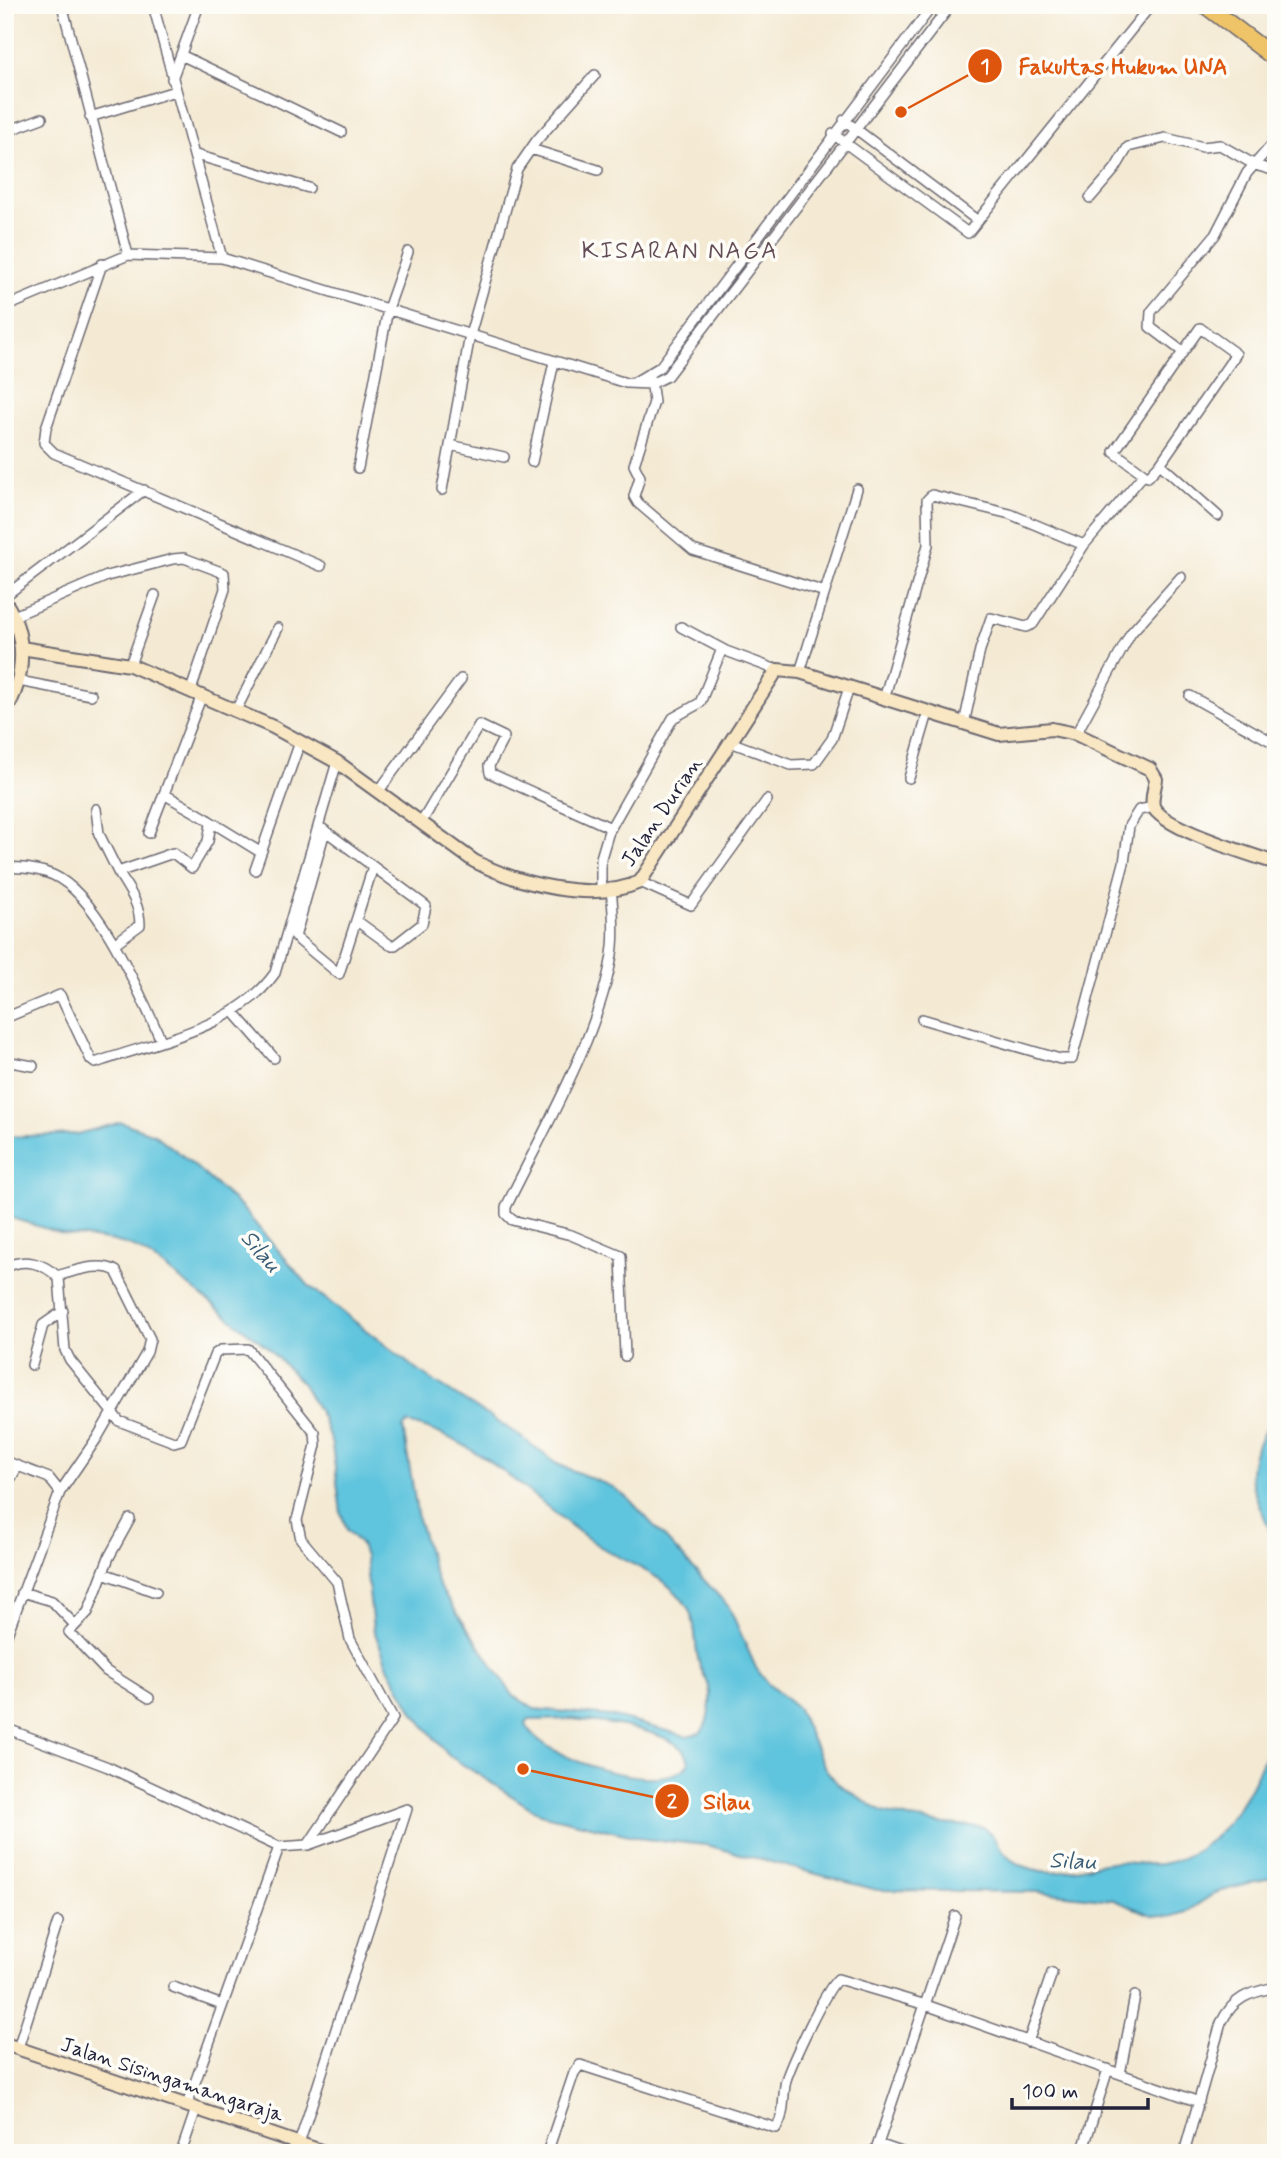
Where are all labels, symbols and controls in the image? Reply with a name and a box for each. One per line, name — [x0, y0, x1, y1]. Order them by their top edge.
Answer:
callout: Fakultas Hukum UNA — [967, 44, 1244, 88]
text: 1 — [980, 53, 990, 81]
text: Fakultas Hukum UNA — [1018, 53, 1228, 83]
district label: KISARAN NAGA — [581, 236, 779, 267]
street label: Jalan Durian — [615, 751, 709, 873]
water label: Silau — [233, 1224, 287, 1280]
callout: Silau — [654, 1779, 765, 1823]
text: 2 — [667, 1788, 678, 1816]
text: Silau — [703, 1788, 751, 1818]
water label: Silau — [1049, 1846, 1098, 1878]
street label: Jalan Sisingamangaraja — [57, 2031, 287, 2129]
scale bar — [1012, 2067, 1148, 2111]
text: 100 m — [1022, 2078, 1078, 2106]

